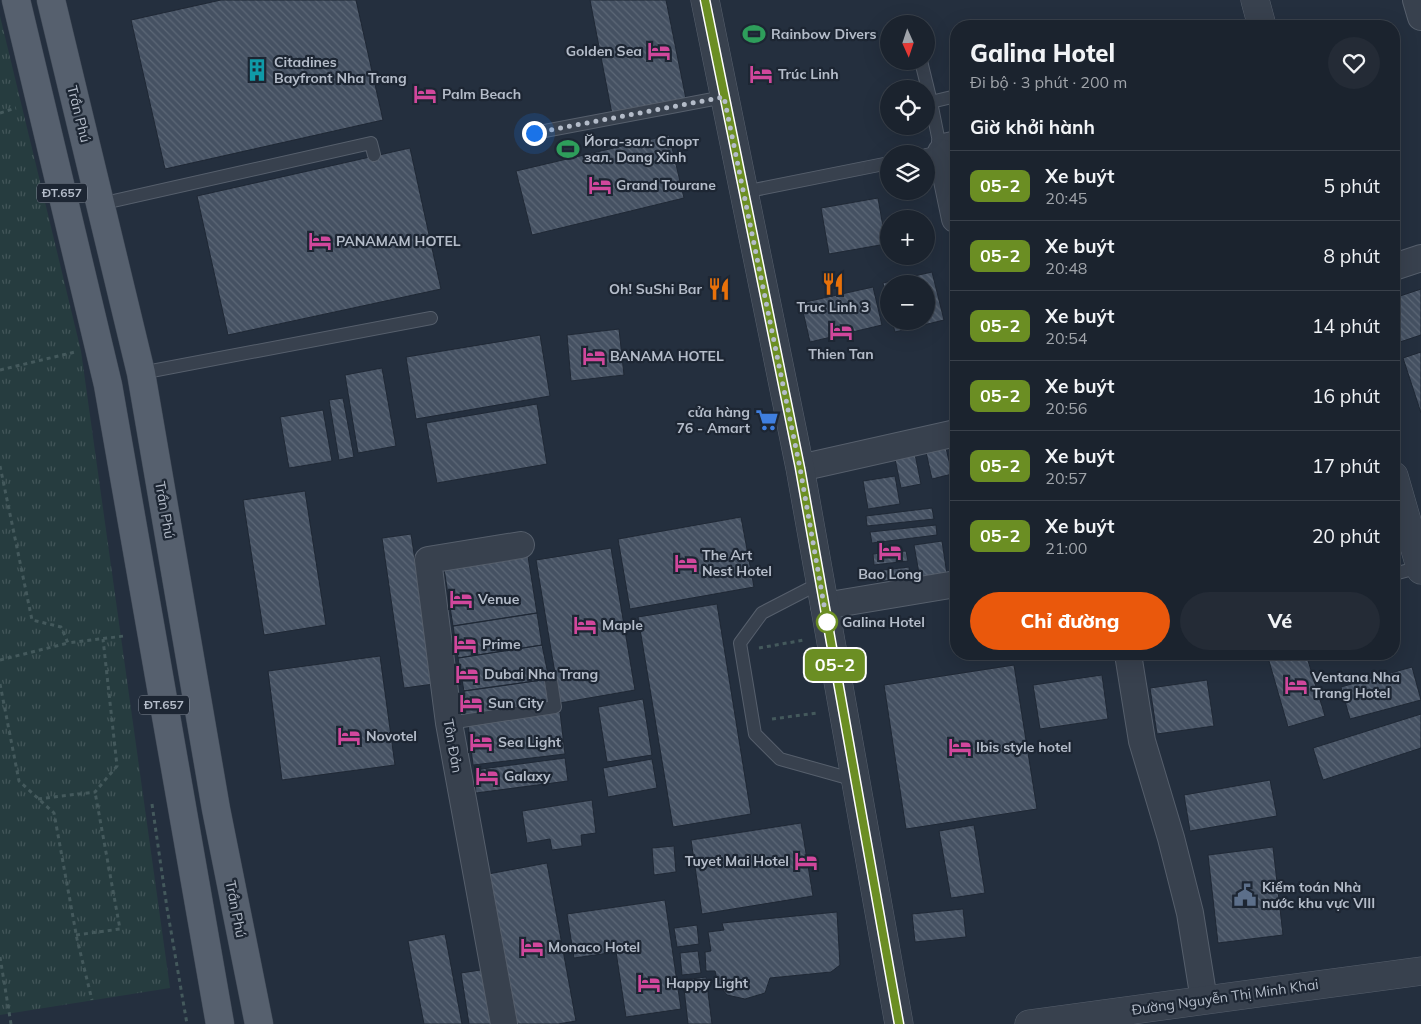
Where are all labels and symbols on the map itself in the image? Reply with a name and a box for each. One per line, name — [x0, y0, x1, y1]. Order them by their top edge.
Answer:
north arrow — [880, 15, 935, 70]
sports icon: Rainbow Divers — [741, 21, 767, 47]
place label: Rainbow Divers — [771, 25, 876, 43]
hotel icon: Golden Sea — [646, 38, 672, 64]
place label: Golden Sea — [566, 42, 642, 60]
place label: Citadines Bayfront Nha Trang — [274, 53, 407, 87]
building icon: Citadines Bayfront Nha Trang — [244, 57, 270, 83]
hotel icon: Trúc Linh — [748, 61, 774, 87]
place label: Trúc Linh — [778, 65, 839, 83]
hotel icon: Palm Beach — [412, 81, 438, 107]
street label: Trần Phú — [63, 84, 95, 144]
place label: Palm Beach — [442, 85, 521, 103]
your location — [522, 121, 547, 146]
place label: Йога-зал. Спорт зал. Dang Xinh — [584, 132, 699, 166]
sports icon: Йога-зал. Спорт зал. Dang Xinh — [555, 136, 581, 162]
hotel icon: Grand Tourane — [587, 172, 613, 198]
place label: Grand Tourane — [616, 176, 716, 194]
road number: ĐT.657 — [37, 184, 87, 202]
hotel icon: PANAMAM HOTEL — [307, 228, 333, 254]
place label: PANAMAM HOTEL — [336, 232, 461, 250]
restaurant icon: Truc Linh 3 — [820, 271, 846, 297]
restaurant icon: Oh! SuShi Bar — [706, 276, 732, 302]
place label: Oh! SuShi Bar — [609, 280, 702, 298]
place label: Truc Linh 3 — [797, 298, 869, 316]
hotel icon: Thien Tan — [828, 318, 854, 344]
hotel icon: BANAMA HOTEL — [581, 343, 607, 369]
place label: Thien Tan — [808, 345, 874, 363]
place label: BANAMA HOTEL — [610, 347, 724, 365]
place label: cửa hàng 76 - Amart — [676, 403, 751, 437]
supermarket icon: cửa hàng 76 - Amart — [754, 407, 780, 433]
street label: Trần Phú — [151, 480, 179, 540]
hotel icon: Bao Long — [877, 538, 903, 564]
place label: The Art Nest Hotel — [702, 546, 772, 580]
hotel icon: The Art Nest Hotel — [673, 550, 699, 576]
place label: Bao Long — [858, 565, 922, 583]
hotel icon: Venue — [448, 586, 474, 612]
place label: Venue — [477, 590, 520, 608]
marker: Galina Hotel — [816, 611, 838, 633]
hotel icon: Maple — [572, 612, 598, 638]
place label: Galina Hotel — [842, 613, 925, 631]
place label: Maple — [602, 616, 643, 634]
hotel icon: Prime — [452, 631, 478, 657]
place label: Prime — [482, 635, 521, 653]
line badge: 05-2 — [800, 649, 870, 681]
hotel icon: Dubai Nha Trang — [454, 661, 480, 687]
place label: Dubai Nha Trang — [484, 665, 598, 683]
place label: Ventana Nha Trang Hotel — [1311, 668, 1400, 702]
hotel icon: Ventana Nha Trang Hotel — [1283, 672, 1309, 698]
hotel icon: Sun City — [458, 690, 484, 716]
place label: Sun City — [488, 694, 544, 712]
road number: ĐT.657 — [139, 696, 189, 714]
street label: Tôn Đản — [439, 718, 467, 774]
hotel icon: Novotel — [336, 723, 362, 749]
place label: Novotel — [366, 727, 417, 745]
hotel icon: Sea Light — [468, 729, 494, 755]
place label: Sea Light — [498, 733, 562, 751]
hotel icon: Ibis style hotel — [947, 734, 973, 760]
place label: Ibis style hotel — [976, 738, 1072, 756]
hotel icon: Galaxy — [474, 763, 500, 789]
place label: Galaxy — [504, 767, 551, 785]
hotel icon: Tuyet Mai Hotel — [793, 848, 819, 874]
place label: Tuyet Mai Hotel — [685, 852, 789, 870]
place label: Kiểm toán Nhà nước khu vực VIII — [1262, 878, 1375, 912]
street label: Trần Phú — [222, 879, 250, 939]
public building icon: Kiểm toán Nhà nước khu vực VIII — [1232, 882, 1258, 908]
hotel icon: Monaco Hotel — [519, 934, 545, 960]
place label: Monaco Hotel — [548, 938, 640, 956]
hotel icon: Happy Light — [636, 970, 662, 996]
place label: Happy Light — [666, 974, 749, 992]
street label: Đường Nguyễn Thị Minh Khai — [1130, 975, 1320, 1019]

